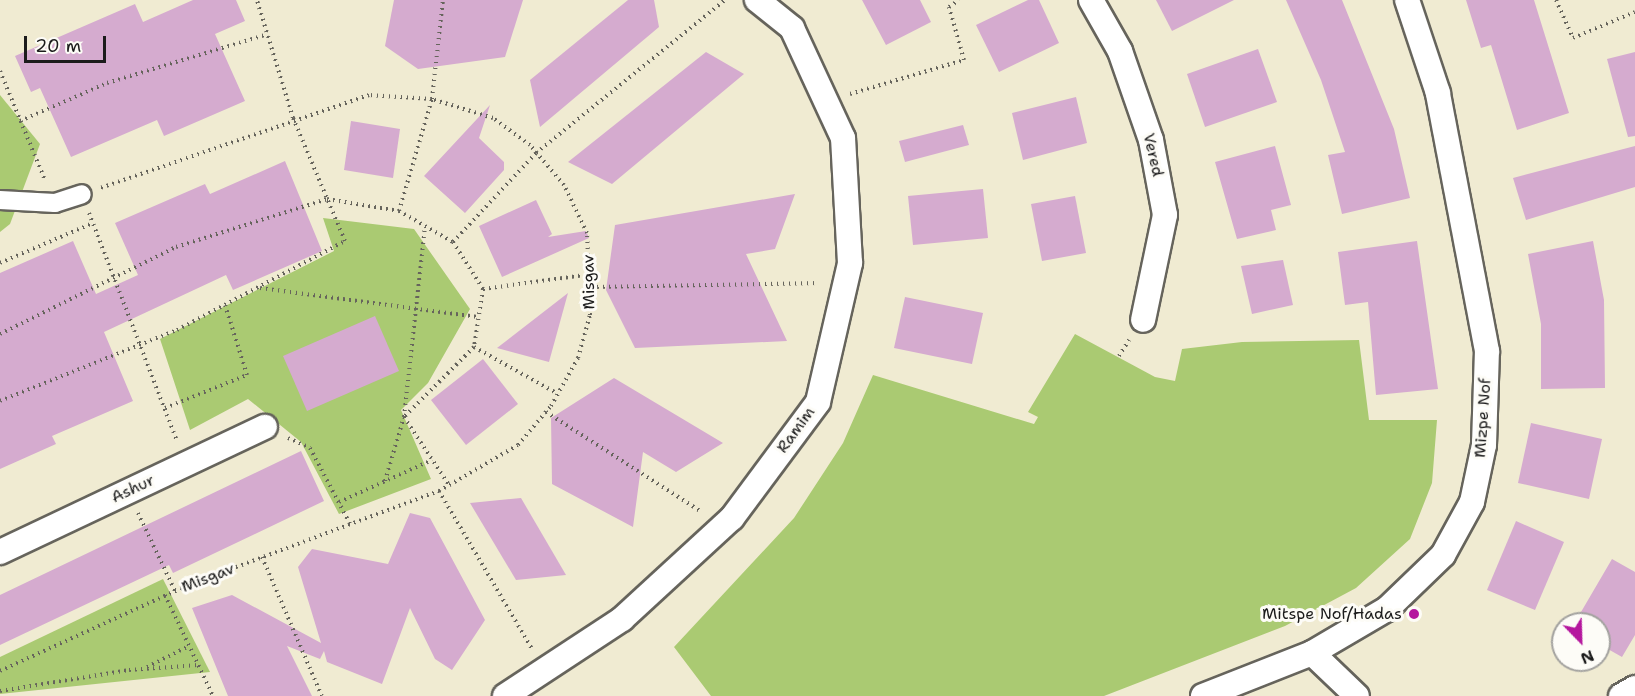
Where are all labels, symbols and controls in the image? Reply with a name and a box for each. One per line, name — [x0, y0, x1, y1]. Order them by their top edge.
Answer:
scale bar — [27, 24, 110, 62]
text: 20 m — [35, 34, 81, 58]
street label: Vered — [1139, 131, 1167, 179]
street label: Misgav — [579, 254, 599, 310]
street label: Mizpe Nof — [1471, 378, 1495, 458]
street label: Ramim — [773, 403, 819, 457]
street label: Ashur — [108, 471, 158, 507]
street label: Misgav — [179, 559, 237, 597]
place label: Mitspe Nof/Hadas — [1262, 604, 1402, 624]
marker: Mitspe Nof/Hadas — [1407, 607, 1421, 621]
north arrow — [1551, 612, 1611, 672]
text: N — [1578, 645, 1597, 669]

